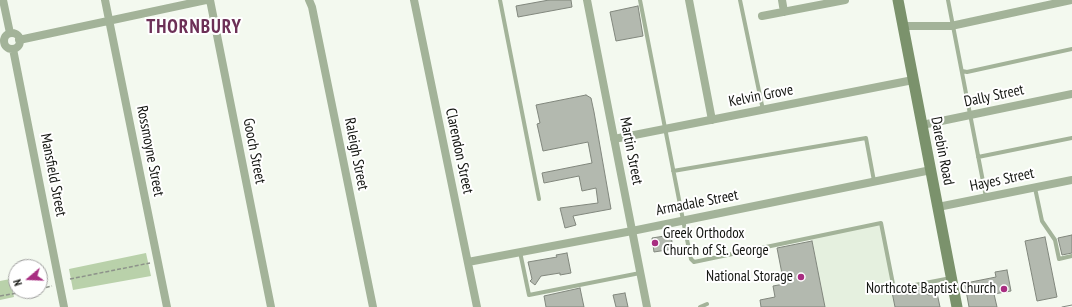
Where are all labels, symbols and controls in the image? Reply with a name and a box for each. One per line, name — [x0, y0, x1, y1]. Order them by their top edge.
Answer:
district label: THORNBURY — [146, 17, 242, 39]
street label: Kelvin Grove — [727, 81, 795, 111]
street label: Dally Street — [962, 81, 1026, 111]
street label: Rossmoyne Street — [132, 104, 168, 198]
street label: Clarendon Street — [441, 107, 477, 195]
street label: Darebin Road — [927, 115, 957, 187]
street label: Raleigh Street — [340, 116, 372, 192]
street label: Martin Street — [616, 116, 646, 186]
street label: Gooch Street — [239, 117, 269, 185]
street label: Mansfield Street — [36, 132, 70, 218]
street label: Hayes Street — [968, 164, 1036, 196]
street label: Armadale Street — [654, 186, 740, 220]
place label: Greek Orthodox Church of St. George — [663, 225, 769, 260]
marker: Greek Orthodox Church of St. George — [650, 238, 660, 248]
north arrow — [8, 259, 48, 299]
place label: National Storage — [706, 268, 793, 286]
marker: National Storage — [796, 272, 806, 282]
text: N — [10, 277, 25, 288]
place label: Northcote Baptist Church — [866, 280, 996, 298]
marker: Northcote Baptist Church — [999, 284, 1009, 294]

